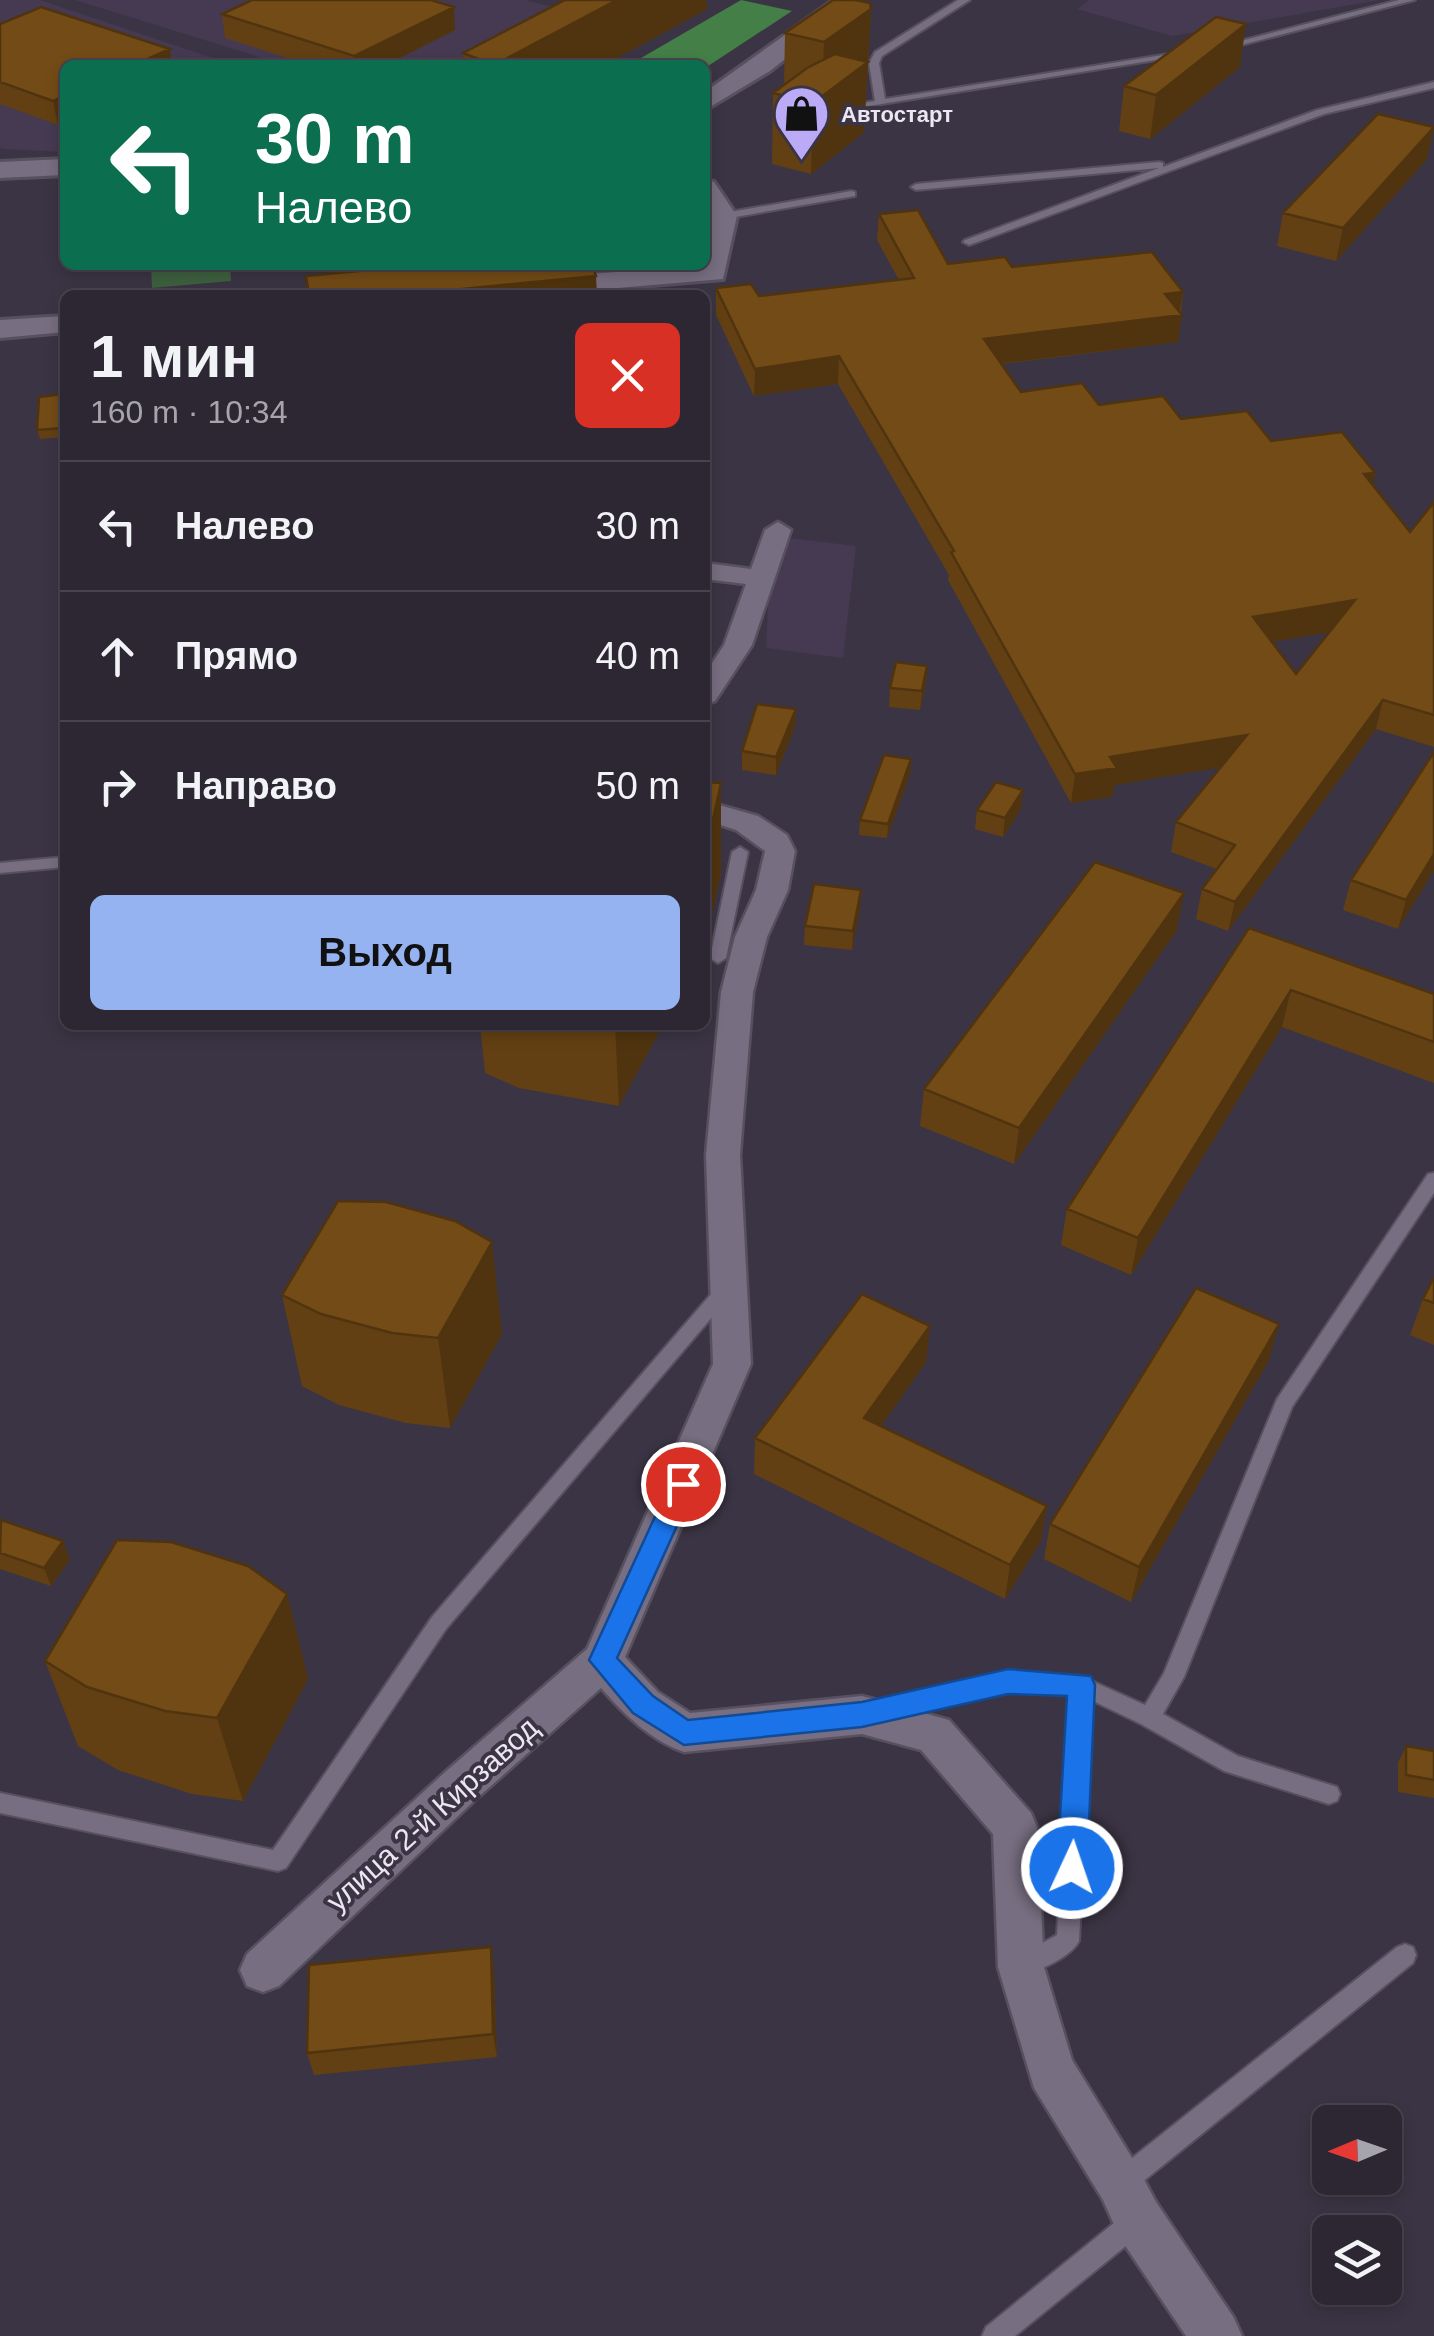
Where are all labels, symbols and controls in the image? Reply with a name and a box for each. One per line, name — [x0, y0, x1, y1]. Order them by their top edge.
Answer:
shop icon: Автостарт — [772, 84, 832, 163]
icon: left — [90, 100, 220, 230]
text: 30 m — [255, 100, 415, 178]
place label: Автостарт — [841, 102, 953, 127]
text: Налево — [255, 182, 412, 233]
text: 1 мин — [90, 323, 258, 390]
button: close — [575, 323, 680, 428]
text: 160 m · 10:34 — [90, 394, 287, 430]
icon: left — [90, 499, 145, 554]
text: Налево — [175, 505, 314, 547]
text: 30 m — [596, 505, 680, 547]
icon: ahead — [90, 629, 145, 684]
text: Прямо — [175, 635, 298, 677]
text: 40 m — [596, 635, 680, 677]
icon: right — [90, 759, 145, 814]
text: Направо — [175, 765, 337, 807]
text: 50 m — [596, 765, 680, 807]
button: Выход — [90, 895, 680, 1010]
pin — [641, 1442, 726, 1527]
icon: arrive — [656, 1457, 711, 1512]
street label: улица 2-й Кирзавод — [320, 1710, 544, 1918]
position arrow — [1020, 1816, 1124, 1920]
north arrow — [1312, 2105, 1402, 2195]
map controls — [1312, 2105, 1402, 2305]
button: layers — [1312, 2215, 1402, 2305]

